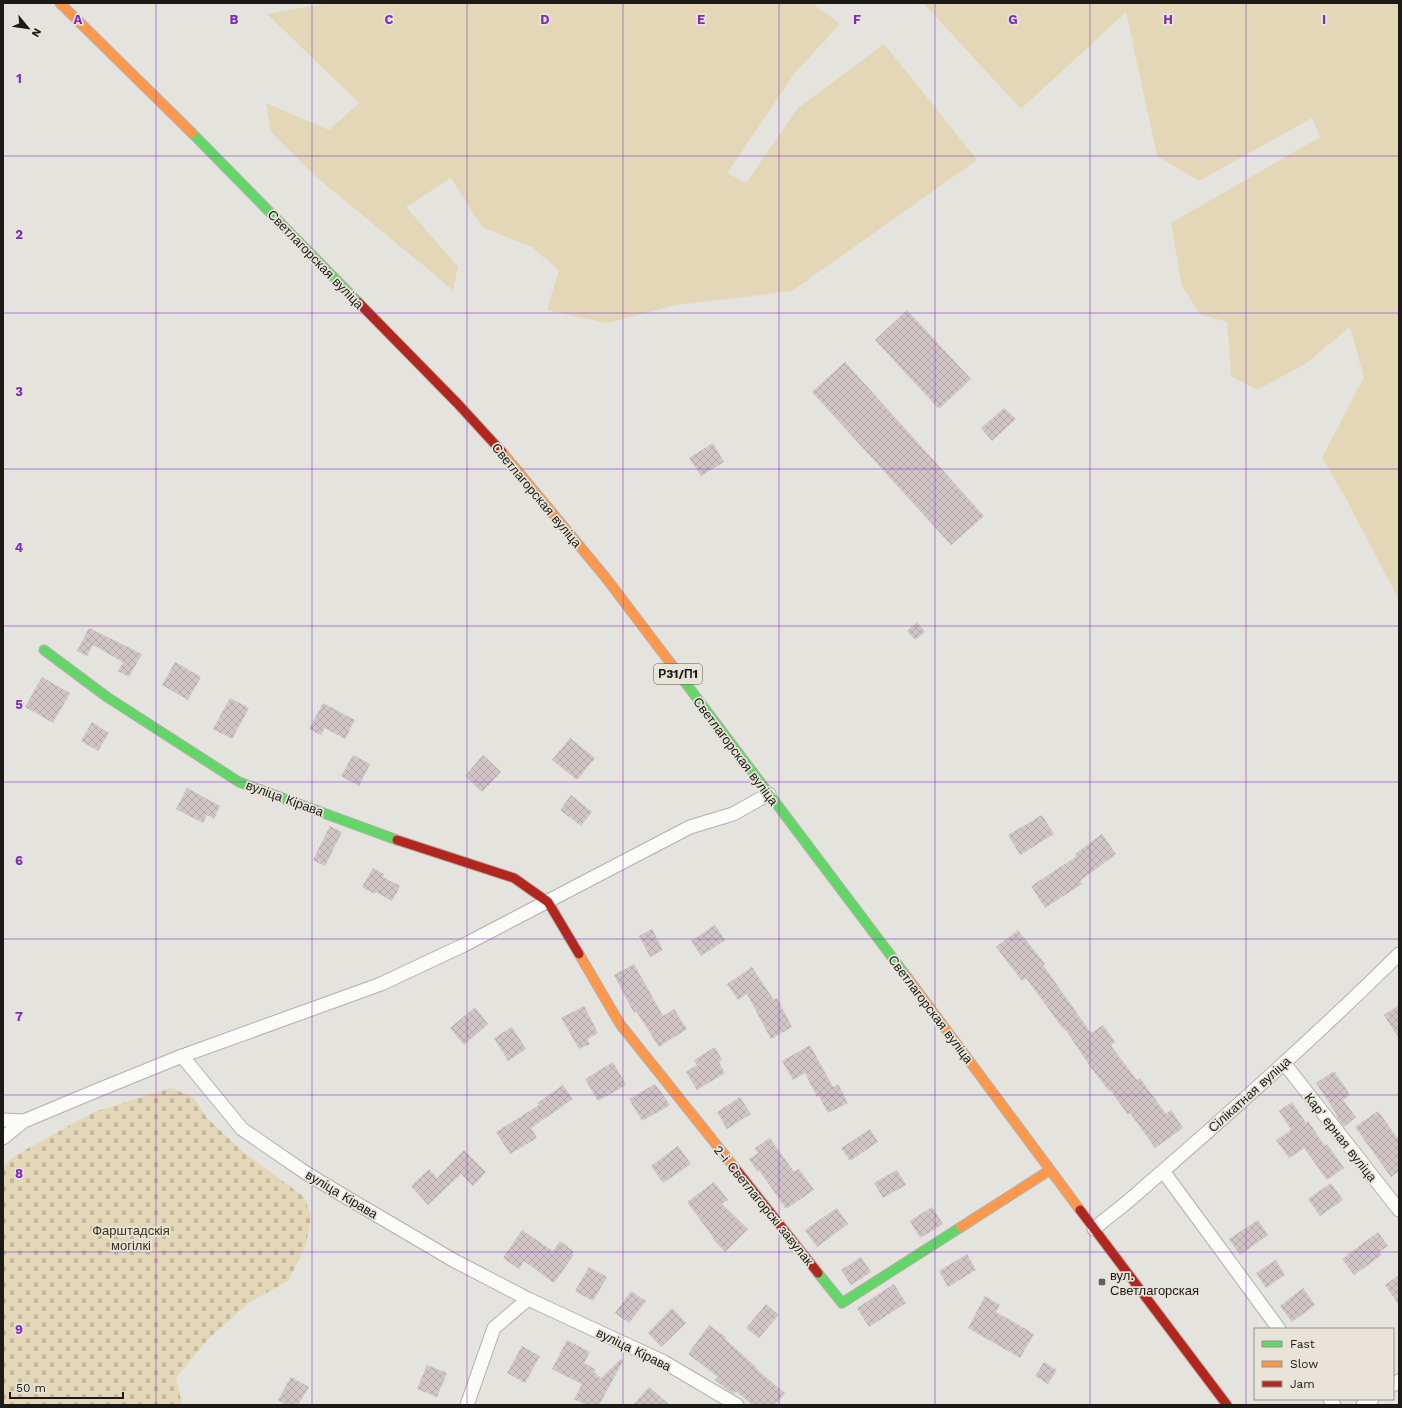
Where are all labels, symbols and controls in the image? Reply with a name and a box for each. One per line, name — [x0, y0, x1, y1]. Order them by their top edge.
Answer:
north arrow — [8, 8, 48, 48]
text: A — [74, 12, 83, 27]
text: B — [230, 12, 239, 27]
text: C — [385, 12, 394, 27]
text: D — [540, 12, 550, 27]
text: E — [697, 12, 705, 27]
text: F — [853, 12, 861, 27]
text: G — [1008, 12, 1018, 27]
text: H — [1163, 12, 1173, 27]
text: I — [1322, 12, 1326, 27]
text: N — [29, 26, 44, 39]
text: 1 — [16, 71, 22, 86]
street label: Светлагорская вуліца — [265, 207, 367, 312]
text: 2 — [15, 227, 23, 242]
text: 3 — [15, 384, 23, 399]
street label: Светлагорская вуліца — [489, 440, 585, 551]
text: 4 — [15, 540, 24, 555]
road number: Р31/П1 — [654, 664, 702, 684]
street label: Светлагорская вуліца — [690, 694, 782, 809]
text: 5 — [15, 697, 23, 712]
street label: вуліца Кірава — [244, 778, 326, 820]
text: 6 — [15, 853, 23, 868]
street label: Светлагорская вуліца — [885, 952, 977, 1067]
text: 7 — [15, 1009, 23, 1024]
street label: Сілікатная вуліца — [1205, 1053, 1294, 1135]
street label: Карʼерная вуліца — [1301, 1090, 1380, 1185]
street label: 2-і Светлагорскі завулак — [711, 1142, 817, 1268]
text: 8 — [15, 1166, 23, 1181]
street label: вуліца Кірава — [303, 1167, 381, 1222]
park label: Фарштадскія могілкі — [92, 1223, 170, 1253]
place label: вул. Светлагорская — [1110, 1268, 1199, 1298]
marker: вул. Светлагорская — [1097, 1277, 1107, 1287]
text: 9 — [15, 1322, 23, 1337]
street label: вуліца Кірава — [594, 1325, 674, 1374]
legend — [1254, 1328, 1394, 1400]
text: Fast — [1290, 1337, 1315, 1351]
text: Slow — [1290, 1357, 1318, 1371]
scale bar — [10, 1374, 123, 1400]
text: Jam — [1290, 1377, 1315, 1391]
text: 50 m — [16, 1381, 46, 1395]

